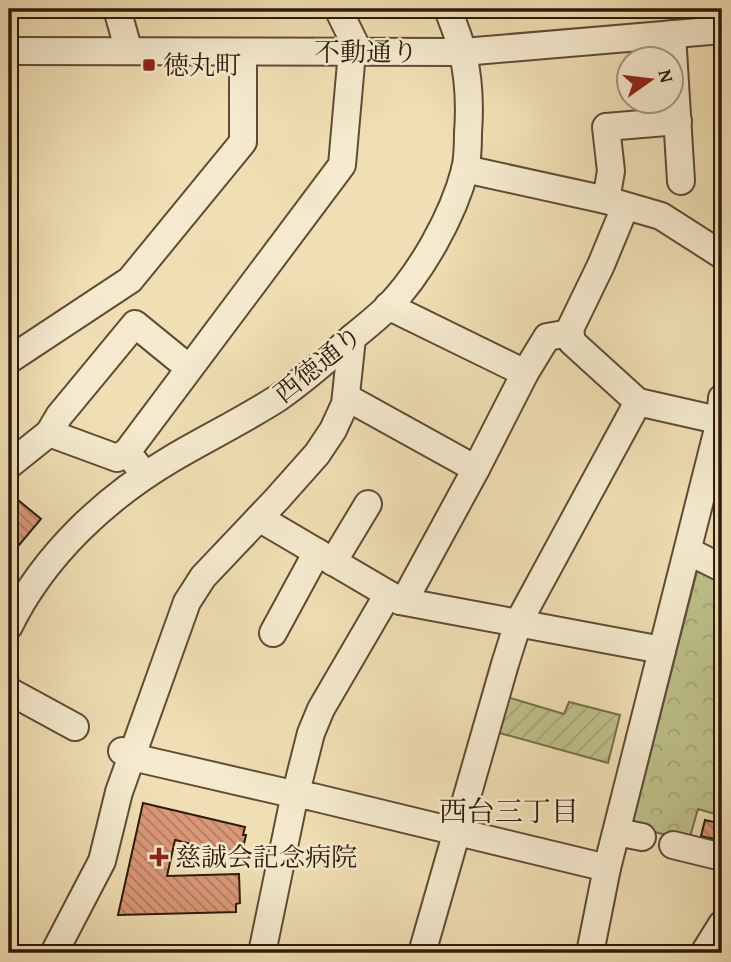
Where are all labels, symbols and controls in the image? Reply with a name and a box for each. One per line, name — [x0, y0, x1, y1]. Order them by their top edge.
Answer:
street label: 不動通り — [314, 32, 418, 71]
place label: 徳丸町 — [163, 45, 241, 84]
north arrow — [616, 46, 686, 116]
marker: 徳丸町 — [141, 57, 157, 73]
text: N — [651, 66, 682, 86]
street label: 西徳通り — [265, 316, 370, 411]
district label: 西台三丁目 — [439, 790, 579, 831]
place label: 慈誠会記念病院 — [175, 837, 357, 876]
marker: 慈誠会記念病院 — [149, 847, 169, 867]

